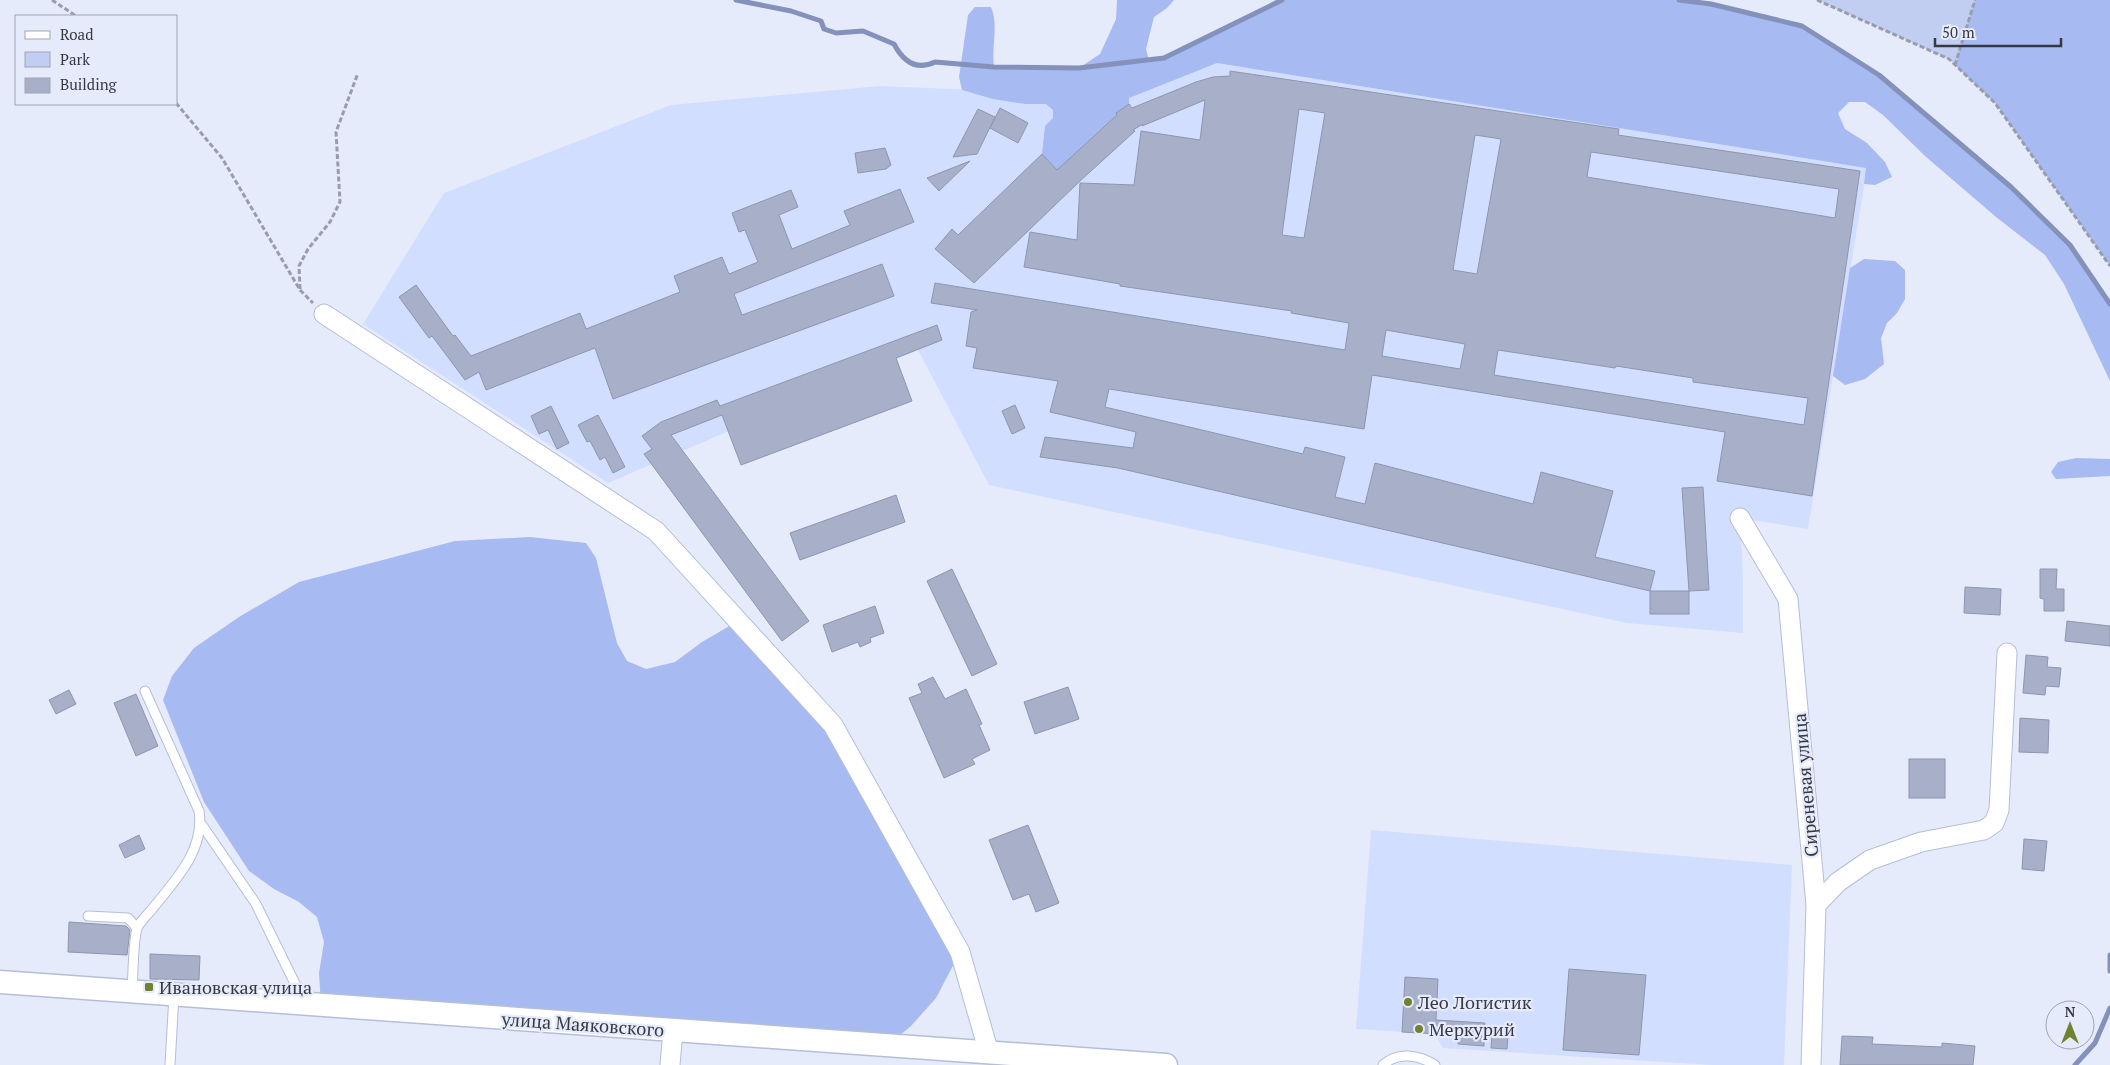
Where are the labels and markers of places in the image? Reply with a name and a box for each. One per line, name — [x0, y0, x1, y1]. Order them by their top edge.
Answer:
place label: Ивановская улица — [159, 975, 312, 999]
marker: Ивановская улица — [143, 981, 155, 993]
place label: Лео Логистик — [1417, 990, 1532, 1014]
marker: Лео Логистик — [1402, 996, 1414, 1008]
place label: Меркурий — [1429, 1017, 1515, 1041]
marker: Меркурий — [1413, 1023, 1425, 1035]

